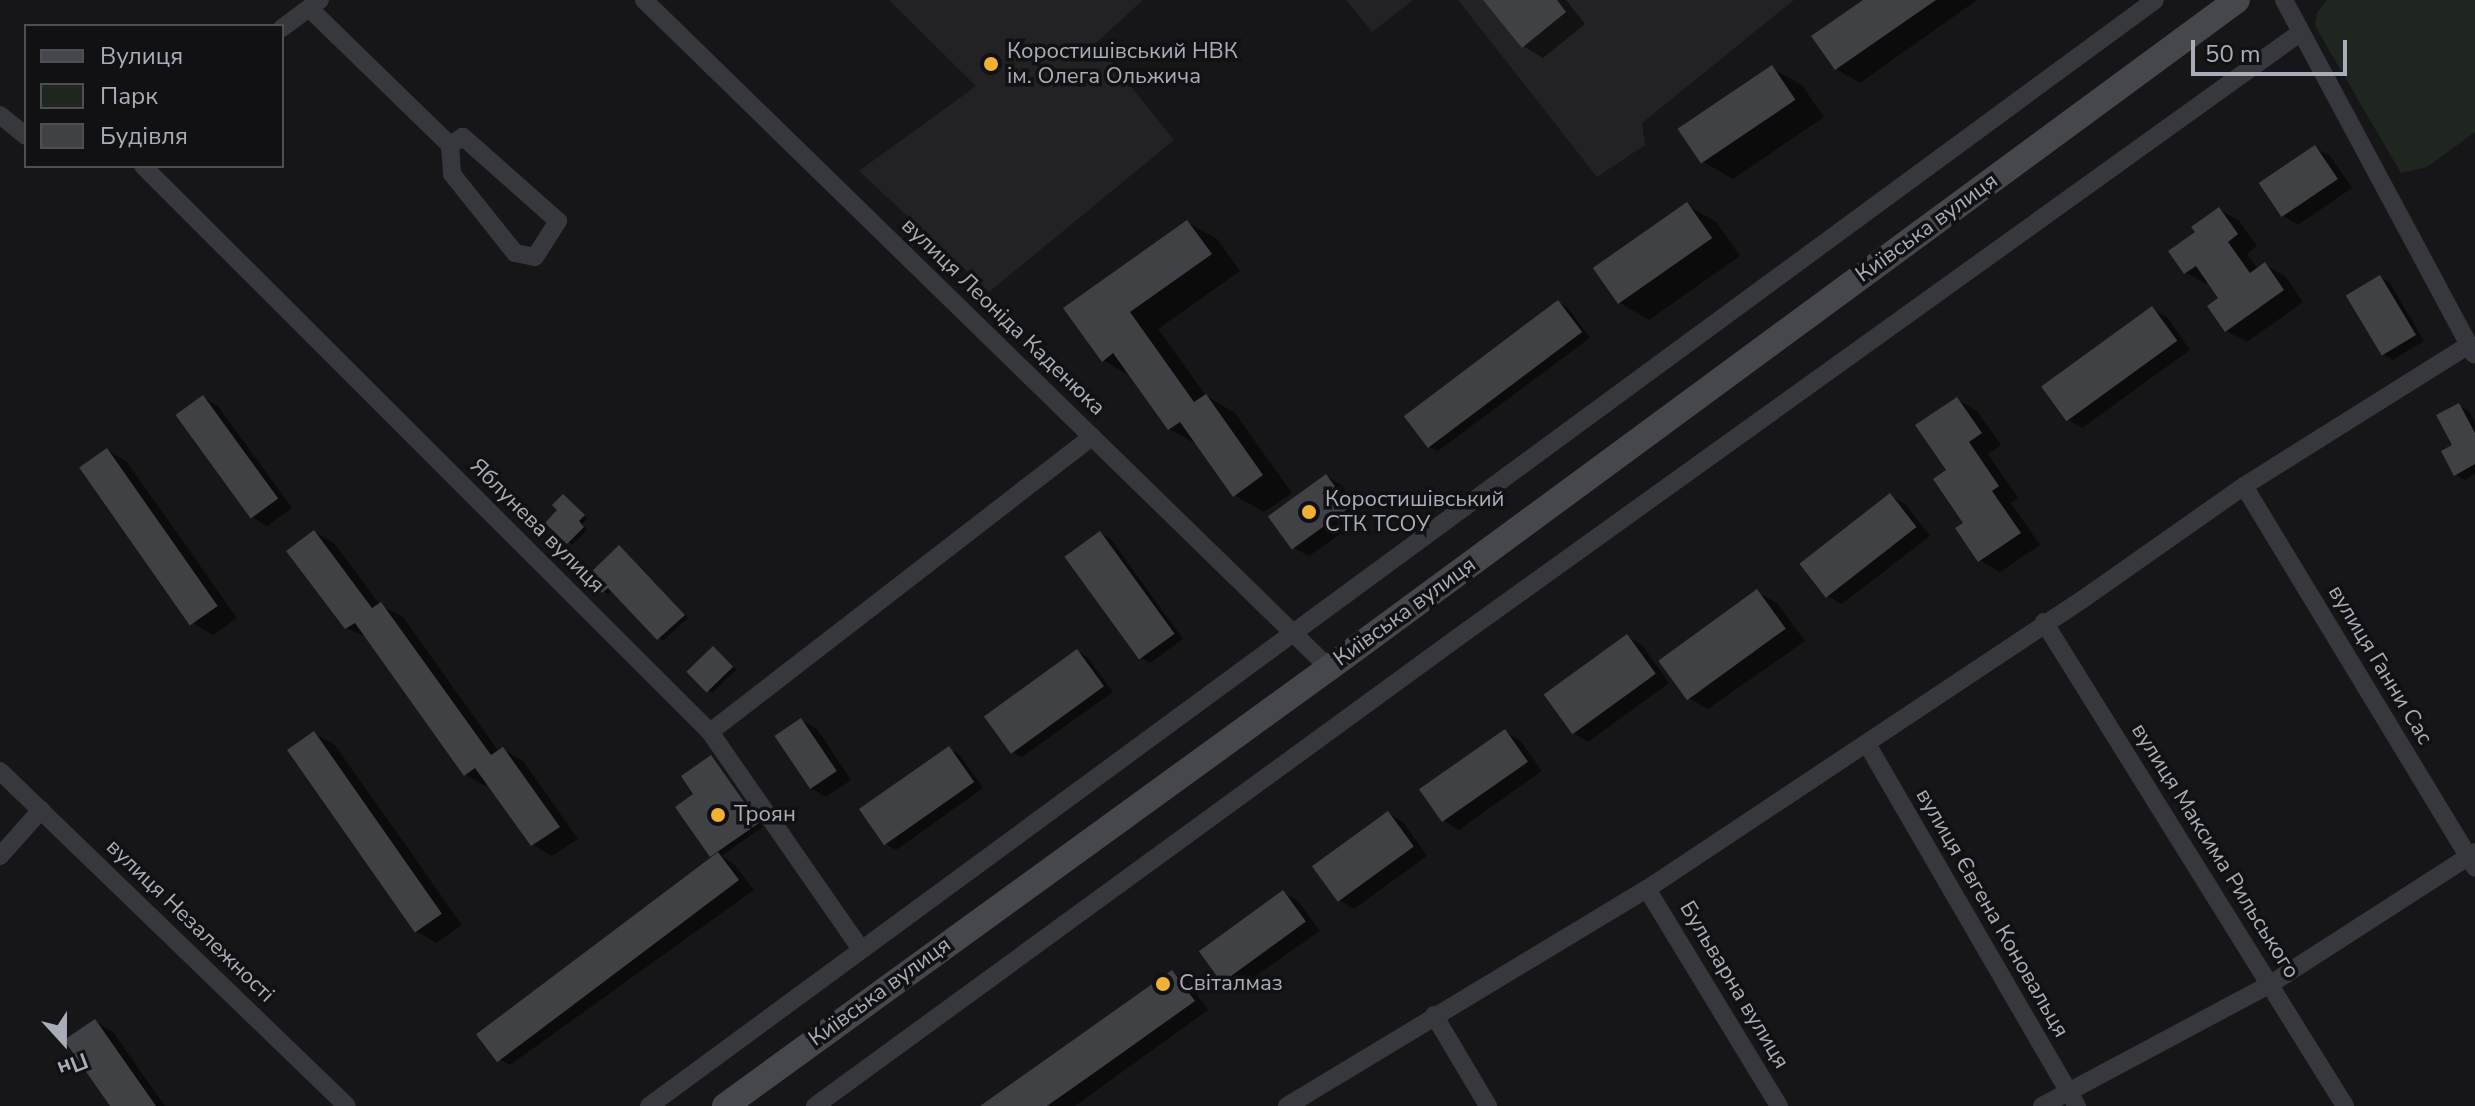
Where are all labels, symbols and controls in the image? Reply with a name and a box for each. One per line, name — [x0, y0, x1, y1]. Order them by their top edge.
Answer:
legend — [24, 24, 284, 168]
scale bar — [2195, 24, 2351, 74]
place label: Коростишівський НВК ім. Олега Ольжича — [1007, 38, 1238, 90]
text: 50 m — [2205, 38, 2261, 70]
text: Вулиця — [100, 40, 183, 72]
marker: Коростишівський НВК ім. Олега Ольжича — [982, 55, 1000, 73]
text: Парк — [100, 80, 158, 112]
text: Будівля — [100, 120, 188, 152]
street label: Київська вулиця — [1851, 168, 2003, 288]
street label: вулиця Леоніда Каденюка — [896, 213, 1110, 421]
street label: Яблунева вулиця — [464, 453, 610, 599]
place label: Коростишівський СТК ТСОУ — [1325, 486, 1504, 538]
marker: Коростишівський СТК ТСОУ — [1300, 503, 1318, 521]
street label: Київська вулиця — [1329, 552, 1481, 672]
street label: вулиця Ганни Сас — [2322, 581, 2438, 749]
street label: вулиця Максима Рильського — [2125, 719, 2305, 983]
street label: вулиця Євгена Коновальця — [1910, 784, 2074, 1042]
place label: Троян — [734, 802, 796, 828]
marker: Троян — [709, 806, 727, 824]
street label: вулиця Незалежності — [101, 834, 279, 1008]
street label: Бульварна вулиця — [1674, 897, 1794, 1073]
street label: Київська вулиця — [804, 932, 956, 1052]
place label: Світалмаз — [1179, 971, 1283, 997]
marker: Світалмаз — [1154, 975, 1172, 993]
north arrow — [24, 1002, 104, 1082]
text: Пн — [53, 1045, 92, 1084]

